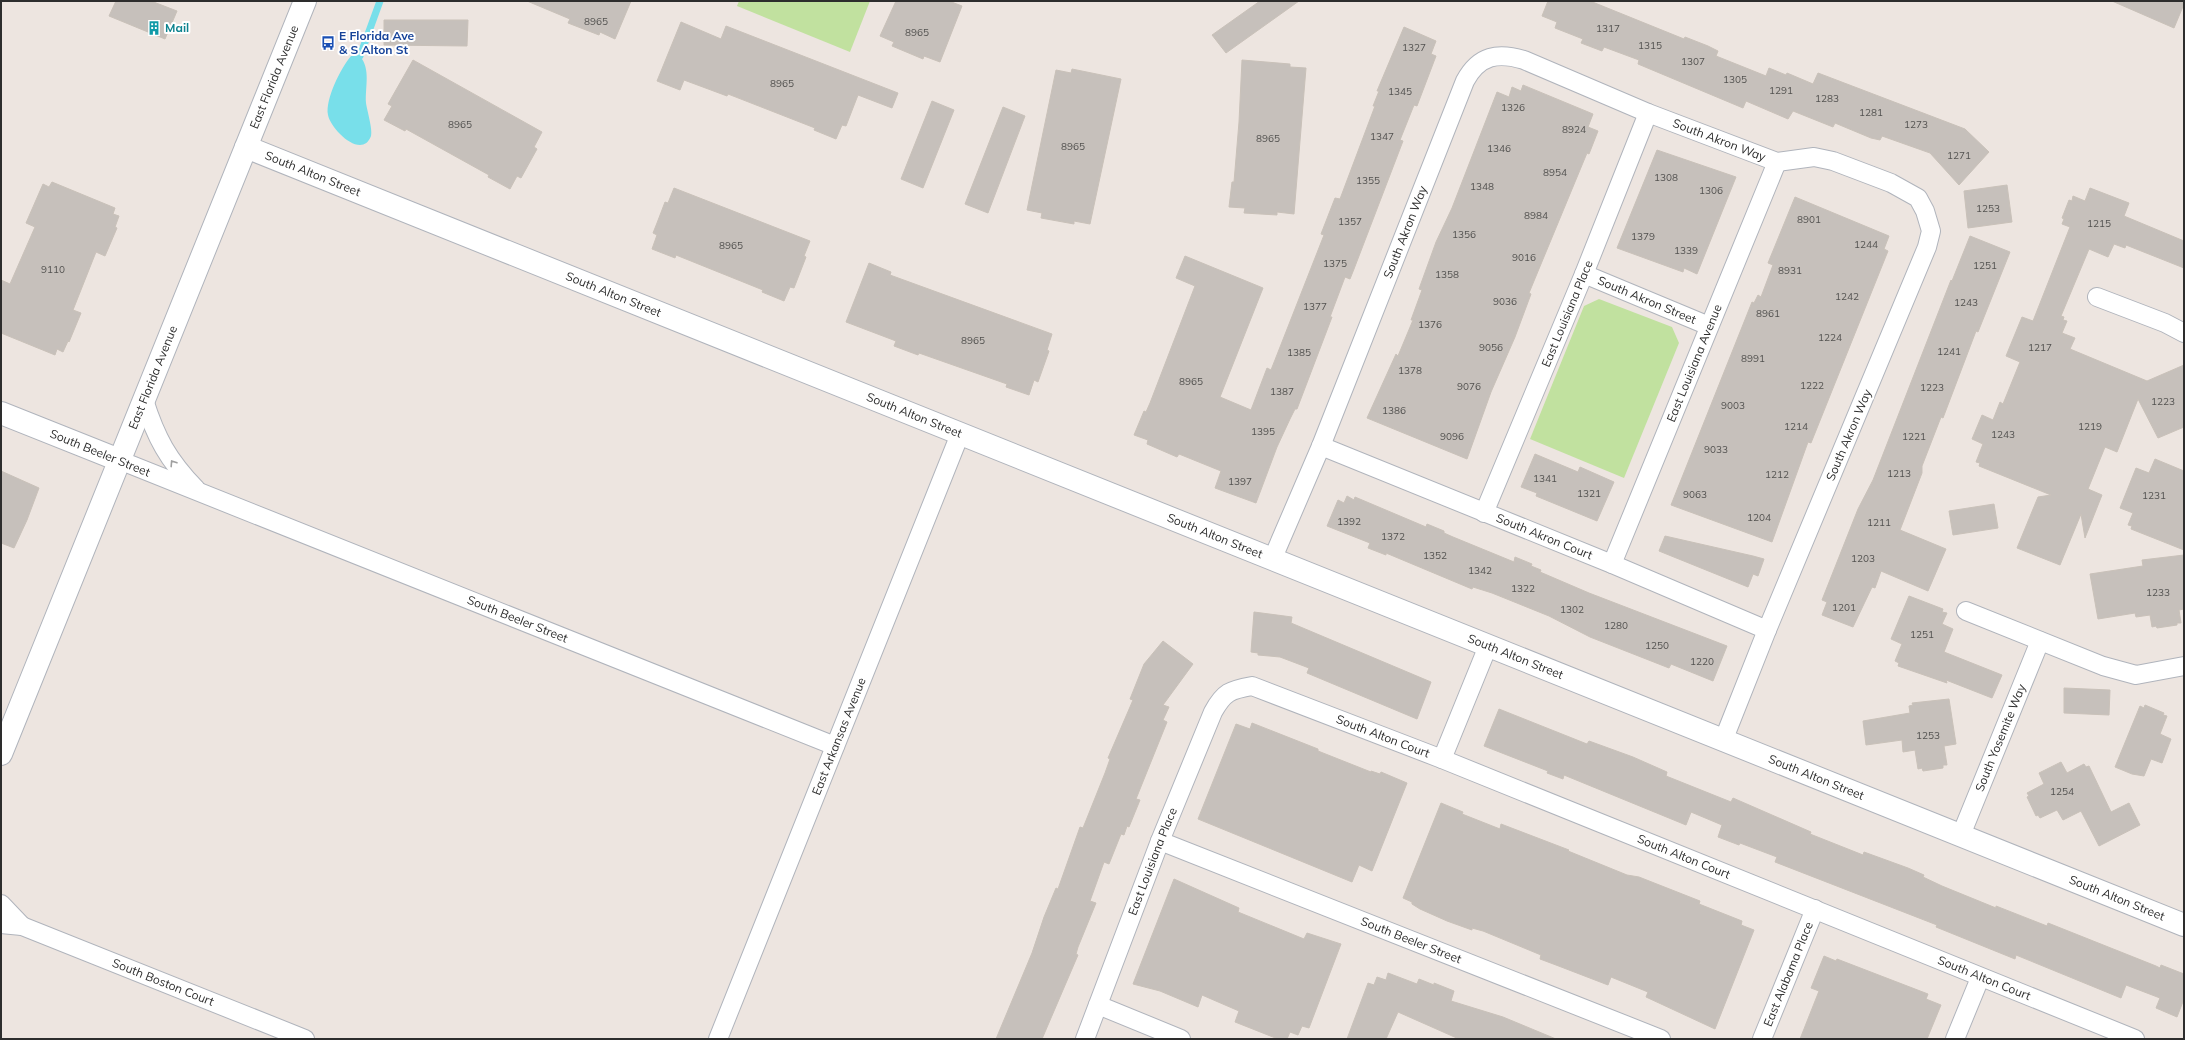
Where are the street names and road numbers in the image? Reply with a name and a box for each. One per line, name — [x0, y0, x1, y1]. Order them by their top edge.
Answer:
street label: East Florida Avenue — [246, 23, 301, 131]
street label: South Akron Way — [1671, 115, 1768, 164]
street label: South Alton Street — [263, 147, 363, 199]
street label: South Akron Way — [1380, 183, 1430, 280]
street label: East Louisiana Place — [1538, 258, 1596, 369]
street label: South Alton Street — [564, 268, 664, 320]
street label: South Akron Street — [1596, 273, 1698, 327]
street label: East Louisiana Avenue — [1663, 302, 1725, 424]
street label: East Florida Avenue — [125, 323, 180, 431]
street label: South Akron Way — [1822, 386, 1875, 483]
street label: South Alton Street — [864, 389, 964, 441]
street label: South Beeler Street — [48, 426, 153, 480]
street label: South Alton Street — [1165, 510, 1265, 561]
street label: South Akron Court — [1494, 510, 1595, 562]
street label: South Beeler Street — [465, 592, 570, 645]
street label: South Alton Street — [1466, 630, 1566, 682]
street label: East Arkansas Avenue — [808, 675, 869, 797]
street label: South Yosemite Way — [1972, 681, 2029, 794]
street label: South Alton Court — [1334, 711, 1432, 761]
street label: South Alton Street — [1766, 751, 1866, 803]
street label: East Louisiana Place — [1125, 805, 1180, 917]
street label: South Alton Court — [1635, 831, 1733, 882]
street label: South Alton Street — [2067, 872, 2167, 924]
street label: South Beeler Street — [1359, 913, 1464, 966]
street label: East Alabama Place — [1760, 919, 1816, 1029]
street label: South Alton Court — [1936, 952, 2033, 1003]
street label: South Boston Court — [110, 955, 216, 1009]

